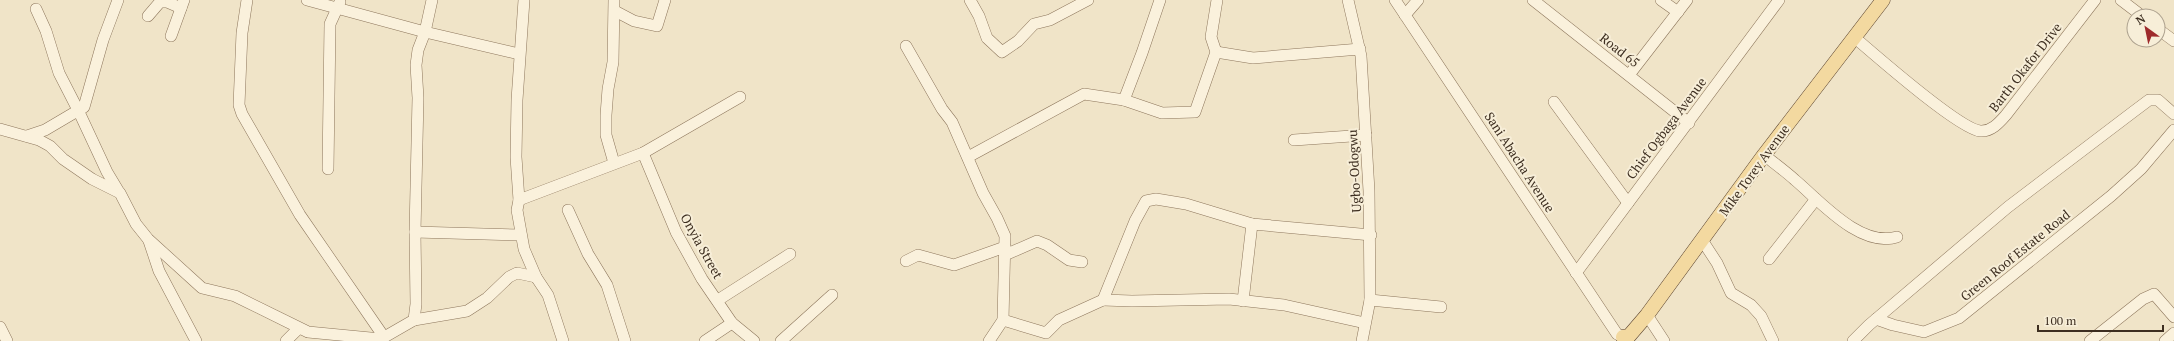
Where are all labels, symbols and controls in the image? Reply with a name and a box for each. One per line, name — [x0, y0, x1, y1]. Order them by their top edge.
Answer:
north arrow — [2126, 8, 2166, 48]
text: N — [2133, 11, 2148, 28]
street label: Barth Okafor Drive — [1984, 19, 2066, 115]
street label: Road 65 — [1596, 29, 1644, 71]
street label: Chief Ogbaga Avenue — [1622, 73, 1710, 183]
street label: Sani Abacha Avenue — [1481, 108, 1559, 216]
street label: Mike Torey Avenue — [1715, 121, 1793, 219]
street label: Ugbo-Odogwu — [1343, 128, 1365, 213]
street label: Green Roof Estate Road — [1956, 205, 2074, 305]
street label: Onyia Street — [677, 210, 727, 282]
scale bar — [2038, 307, 2163, 333]
text: 100 m — [2044, 313, 2077, 328]

